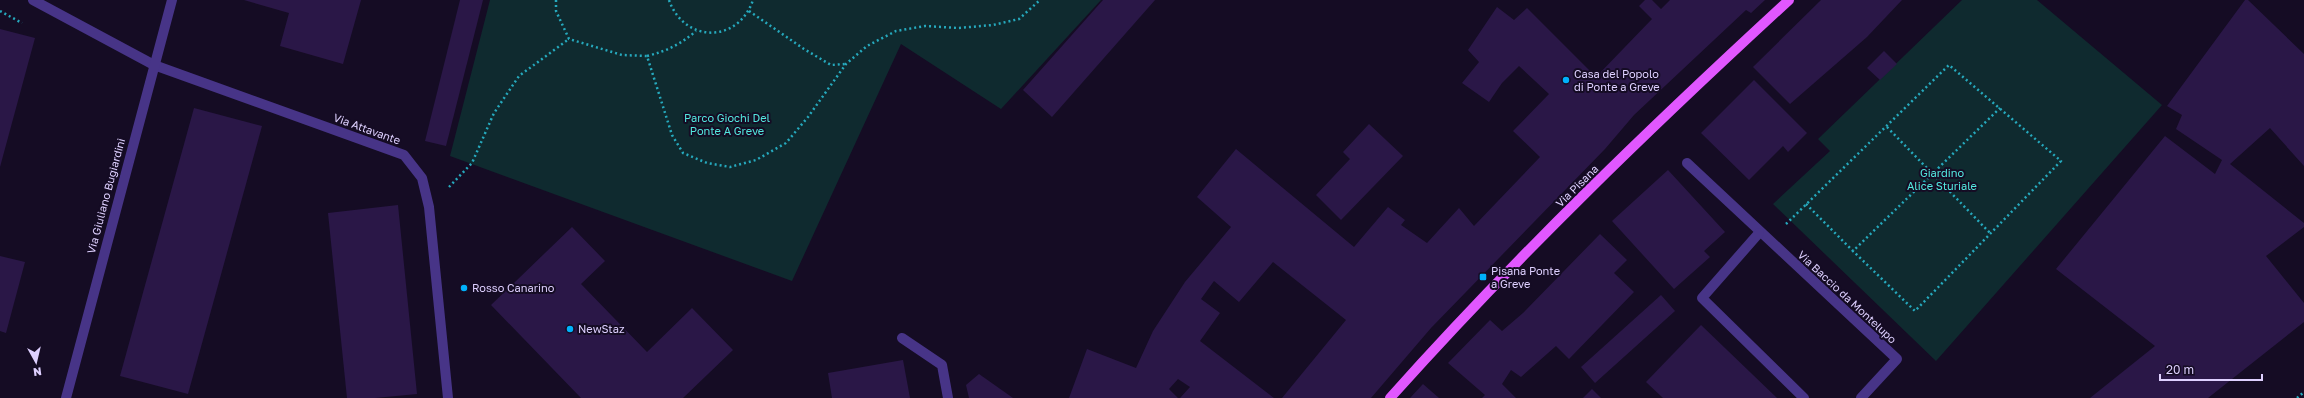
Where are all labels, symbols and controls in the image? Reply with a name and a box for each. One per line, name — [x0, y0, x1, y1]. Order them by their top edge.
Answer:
place label: Casa del Popolo di Ponte a Greve — [1574, 67, 1660, 93]
marker: Casa del Popolo di Ponte a Greve — [1561, 75, 1571, 85]
street label: Via Attavante — [332, 110, 402, 147]
park label: Parco Giochi Del Ponte A Greve — [684, 111, 771, 137]
street label: Via Giuliano Bugiardini — [84, 137, 127, 255]
street label: Via Pisana — [1553, 162, 1601, 210]
park label: Giardino Alice Sturiale — [1907, 166, 1977, 192]
street label: Via Baccio da Montelupo — [1795, 248, 1900, 346]
place label: Pisana Ponte a Greve — [1491, 264, 1560, 290]
marker: Pisana Ponte a Greve — [1478, 272, 1488, 282]
place label: Rosso Canarino — [472, 281, 555, 294]
marker: Rosso Canarino — [459, 283, 469, 293]
place label: NewStaz — [578, 322, 625, 335]
marker: NewStaz — [565, 324, 575, 334]
north arrow — [16, 342, 56, 382]
scale bar — [2160, 356, 2262, 382]
text: 20 m — [2166, 362, 2194, 377]
text: N — [32, 365, 43, 379]

